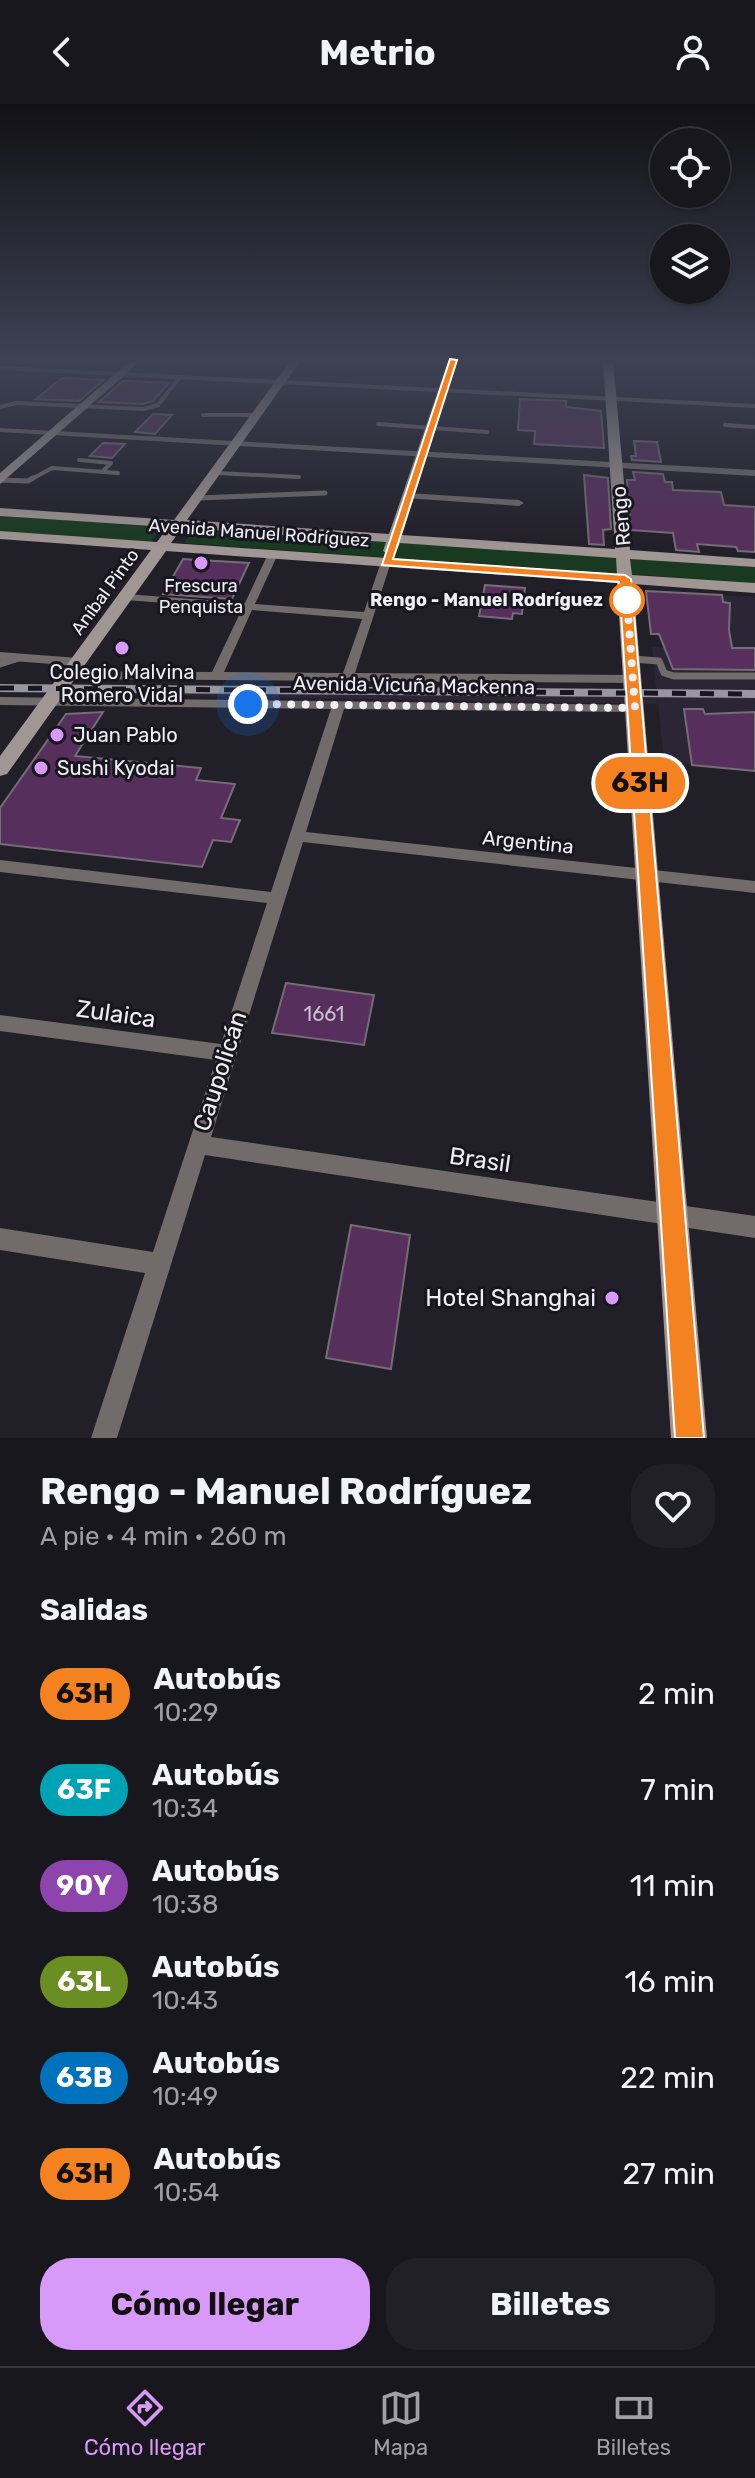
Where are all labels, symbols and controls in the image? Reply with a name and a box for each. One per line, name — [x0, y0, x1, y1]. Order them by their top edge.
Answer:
icon: back — [40, 30, 84, 74]
icon: person — [671, 30, 715, 74]
text: Metrio — [319, 31, 436, 74]
map controls — [650, 128, 730, 304]
button: locate — [650, 128, 730, 208]
button: layers — [650, 224, 730, 304]
street label: Rengo — [606, 485, 636, 547]
street label: Avenida Manuel Rodríguez — [148, 514, 370, 552]
street label: Aníbal Pinto — [66, 545, 144, 639]
marker: Frescura Penquista — [192, 554, 210, 572]
place label: Frescura Penquista — [159, 575, 243, 618]
marker: Rengo - Manuel Rodríguez — [610, 583, 644, 617]
place label: Rengo - Manuel Rodríguez — [370, 589, 603, 611]
marker: Colegio Malvina Romero Vidal — [113, 639, 131, 657]
place label: Colegio Malvina Romero Vidal — [50, 660, 194, 707]
street label: Avenida Vicuña Mackenna — [293, 671, 535, 699]
your location — [228, 684, 268, 724]
place label: Juan Pablo — [73, 723, 178, 747]
marker: Juan Pablo — [48, 726, 66, 744]
place label: Sushi Kyodai — [57, 756, 175, 780]
line badge: 63H — [594, 757, 686, 809]
marker: Sushi Kyodai — [32, 759, 50, 777]
text: 63H — [611, 766, 669, 799]
street label: Argentina — [481, 825, 575, 859]
street label: Zulaica — [75, 995, 157, 1033]
house number: 1661 — [304, 1002, 344, 1026]
street label: Caupolicán — [187, 1007, 253, 1135]
street label: Brasil — [447, 1142, 513, 1178]
place label: Hotel Shanghai — [425, 1284, 596, 1312]
marker: Hotel Shanghai — [603, 1289, 621, 1307]
button: heart — [631, 1464, 715, 1548]
text: Rengo - Manuel Rodríguez — [40, 1468, 532, 1514]
text: A pie · 4 min · 260 m — [40, 1521, 287, 1552]
text: Salidas — [40, 1592, 148, 1628]
text: Autobús — [154, 1661, 281, 1697]
text: 2 min — [638, 1676, 715, 1712]
text: 63H — [56, 1677, 114, 1710]
text: 10:29 — [154, 1697, 219, 1728]
text: Autobús — [152, 1757, 280, 1793]
text: 7 min — [640, 1772, 715, 1808]
text: 63F — [57, 1773, 111, 1806]
text: 10:34 — [152, 1793, 218, 1824]
text: Autobús — [152, 1853, 280, 1889]
text: 11 min — [630, 1868, 715, 1904]
text: 90Y — [56, 1869, 112, 1902]
text: 10:38 — [152, 1889, 218, 1920]
text: Autobús — [152, 1949, 280, 1985]
text: 16 min — [625, 1964, 715, 2000]
text: 63L — [57, 1965, 111, 1998]
text: 10:43 — [152, 1985, 218, 2016]
text: Autobús — [152, 2045, 280, 2081]
text: 22 min — [620, 2060, 715, 2096]
text: 63B — [56, 2061, 112, 2094]
text: 10:49 — [152, 2081, 218, 2112]
text: Autobús — [154, 2141, 281, 2177]
text: 27 min — [623, 2156, 715, 2192]
text: 63H — [56, 2157, 114, 2190]
text: 10:54 — [154, 2177, 219, 2208]
button: Cómo llegar — [40, 2258, 370, 2350]
button: Billetes — [386, 2258, 715, 2350]
tab: Cómo llegar — [84, 2386, 205, 2461]
tab: Mapa — [373, 2386, 428, 2461]
tab: Billetes — [596, 2386, 671, 2461]

